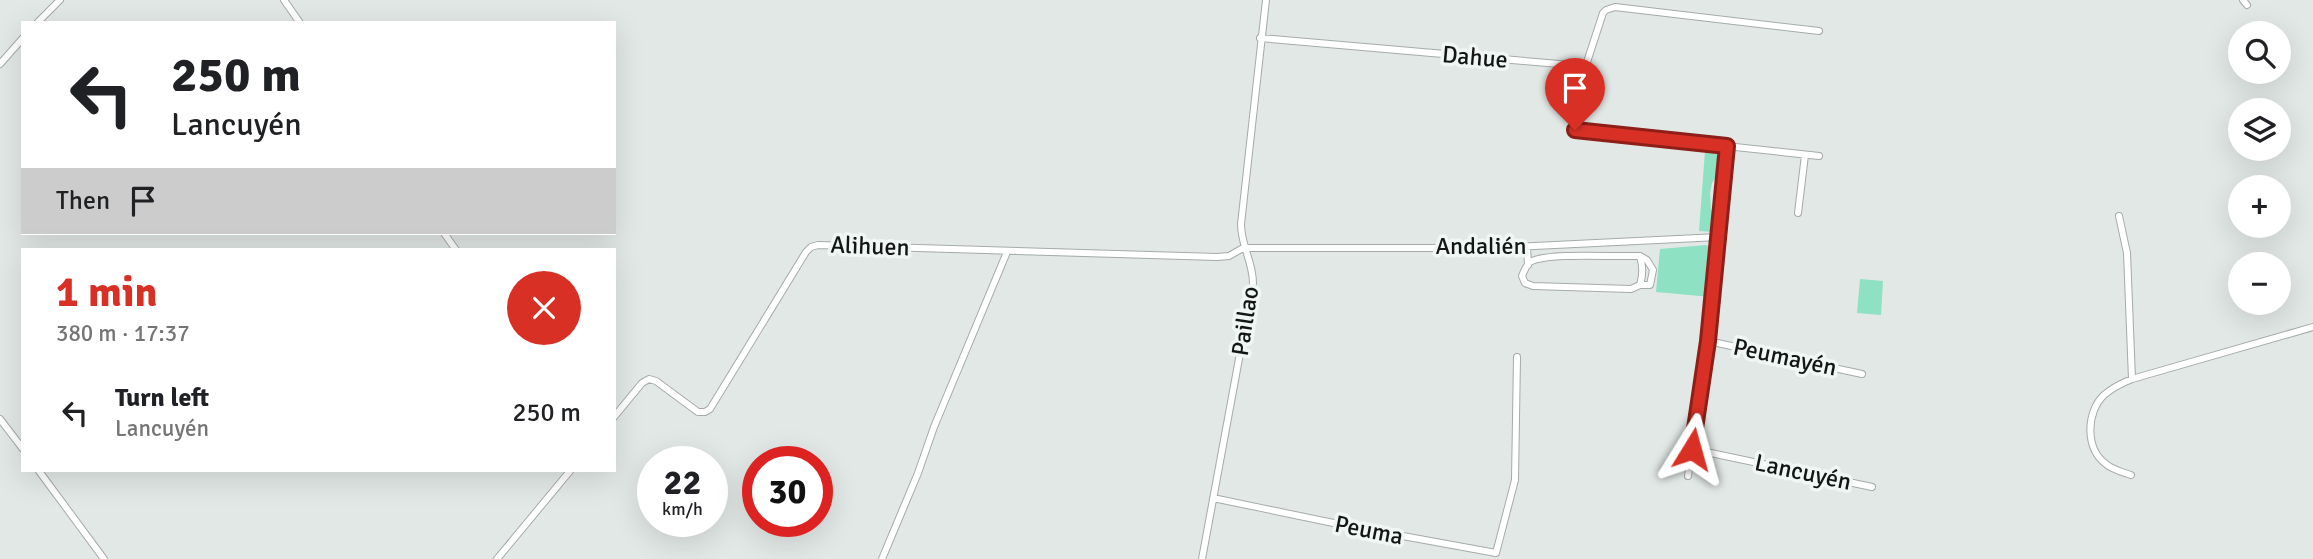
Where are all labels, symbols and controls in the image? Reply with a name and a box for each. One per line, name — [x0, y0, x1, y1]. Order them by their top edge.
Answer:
map controls — [2228, 21, 2291, 315]
button: search — [2228, 21, 2291, 84]
street label: Dahue — [1441, 39, 1509, 75]
text: 250 m — [171, 45, 301, 105]
icon: left — [56, 49, 147, 140]
pin — [1545, 58, 1605, 130]
icon: arrive — [1556, 69, 1594, 107]
button: layers — [2228, 98, 2291, 161]
text: Lancuyén — [171, 105, 302, 144]
button: + — [2228, 175, 2291, 238]
icon: arrive — [124, 182, 162, 220]
text: Then — [56, 185, 110, 217]
street label: Alihuen — [830, 230, 910, 262]
street label: Andalién — [1435, 231, 1527, 261]
button: − — [2228, 252, 2291, 315]
text: 1 min — [56, 267, 157, 318]
button: close — [507, 271, 581, 345]
street label: Paillao — [1225, 284, 1265, 358]
text: 380 m · 17:37 — [56, 319, 190, 348]
street label: Peumayén — [1730, 331, 1840, 383]
text: Turn left — [115, 382, 209, 414]
icon: left — [56, 394, 94, 432]
text: 250 m — [512, 397, 581, 429]
position arrow — [1655, 412, 1729, 486]
text: Lancuyén — [115, 414, 209, 443]
speed limit sign: 30 — [742, 446, 833, 537]
street label: Lancuyén — [1752, 447, 1854, 497]
text: 22 — [664, 461, 701, 504]
text: km/h — [662, 498, 703, 520]
street label: Peuma — [1332, 509, 1406, 551]

